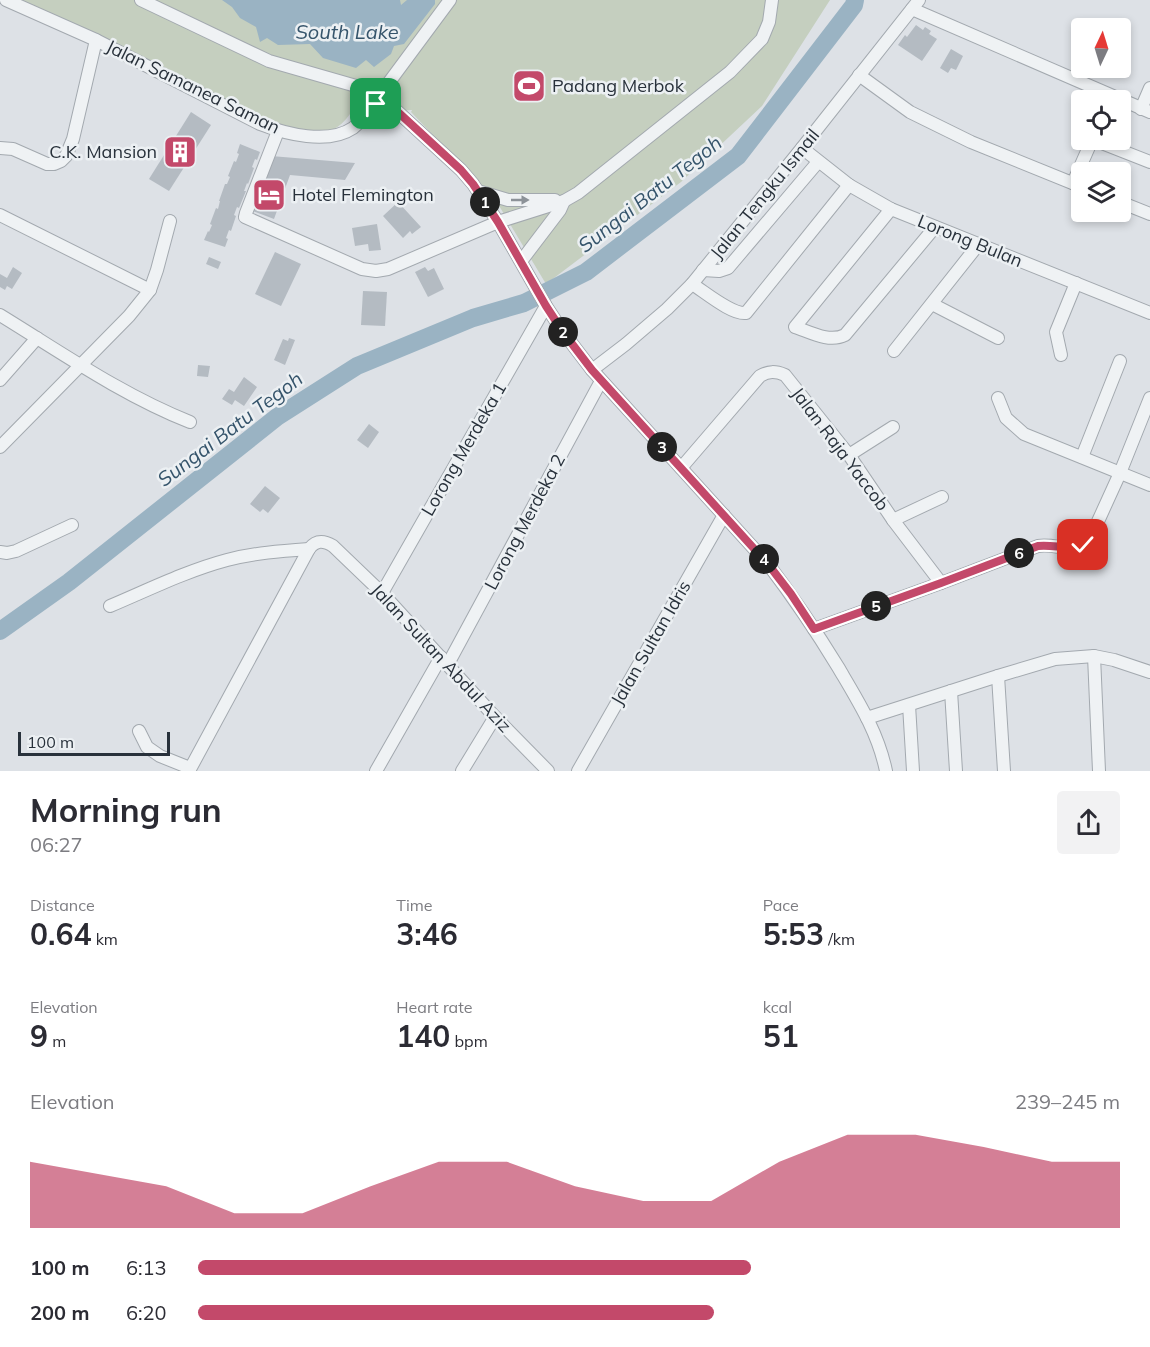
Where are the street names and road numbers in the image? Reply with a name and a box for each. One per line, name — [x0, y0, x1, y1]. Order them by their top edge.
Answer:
street label: Jalan Samanea Saman — [102, 34, 284, 139]
street label: Jalan Tengku Ismail — [705, 124, 824, 263]
street label: Lorong Bulan — [914, 209, 1026, 272]
street label: Lorong Merdeka 1 — [416, 378, 511, 520]
street label: Jalan Raja Yaccob — [786, 382, 894, 515]
street label: Lorong Merdeka 2 — [479, 450, 570, 594]
street label: Jalan Sultan Idris — [605, 576, 696, 709]
street label: Jalan Sultan Abdul Aziz — [366, 578, 517, 737]

